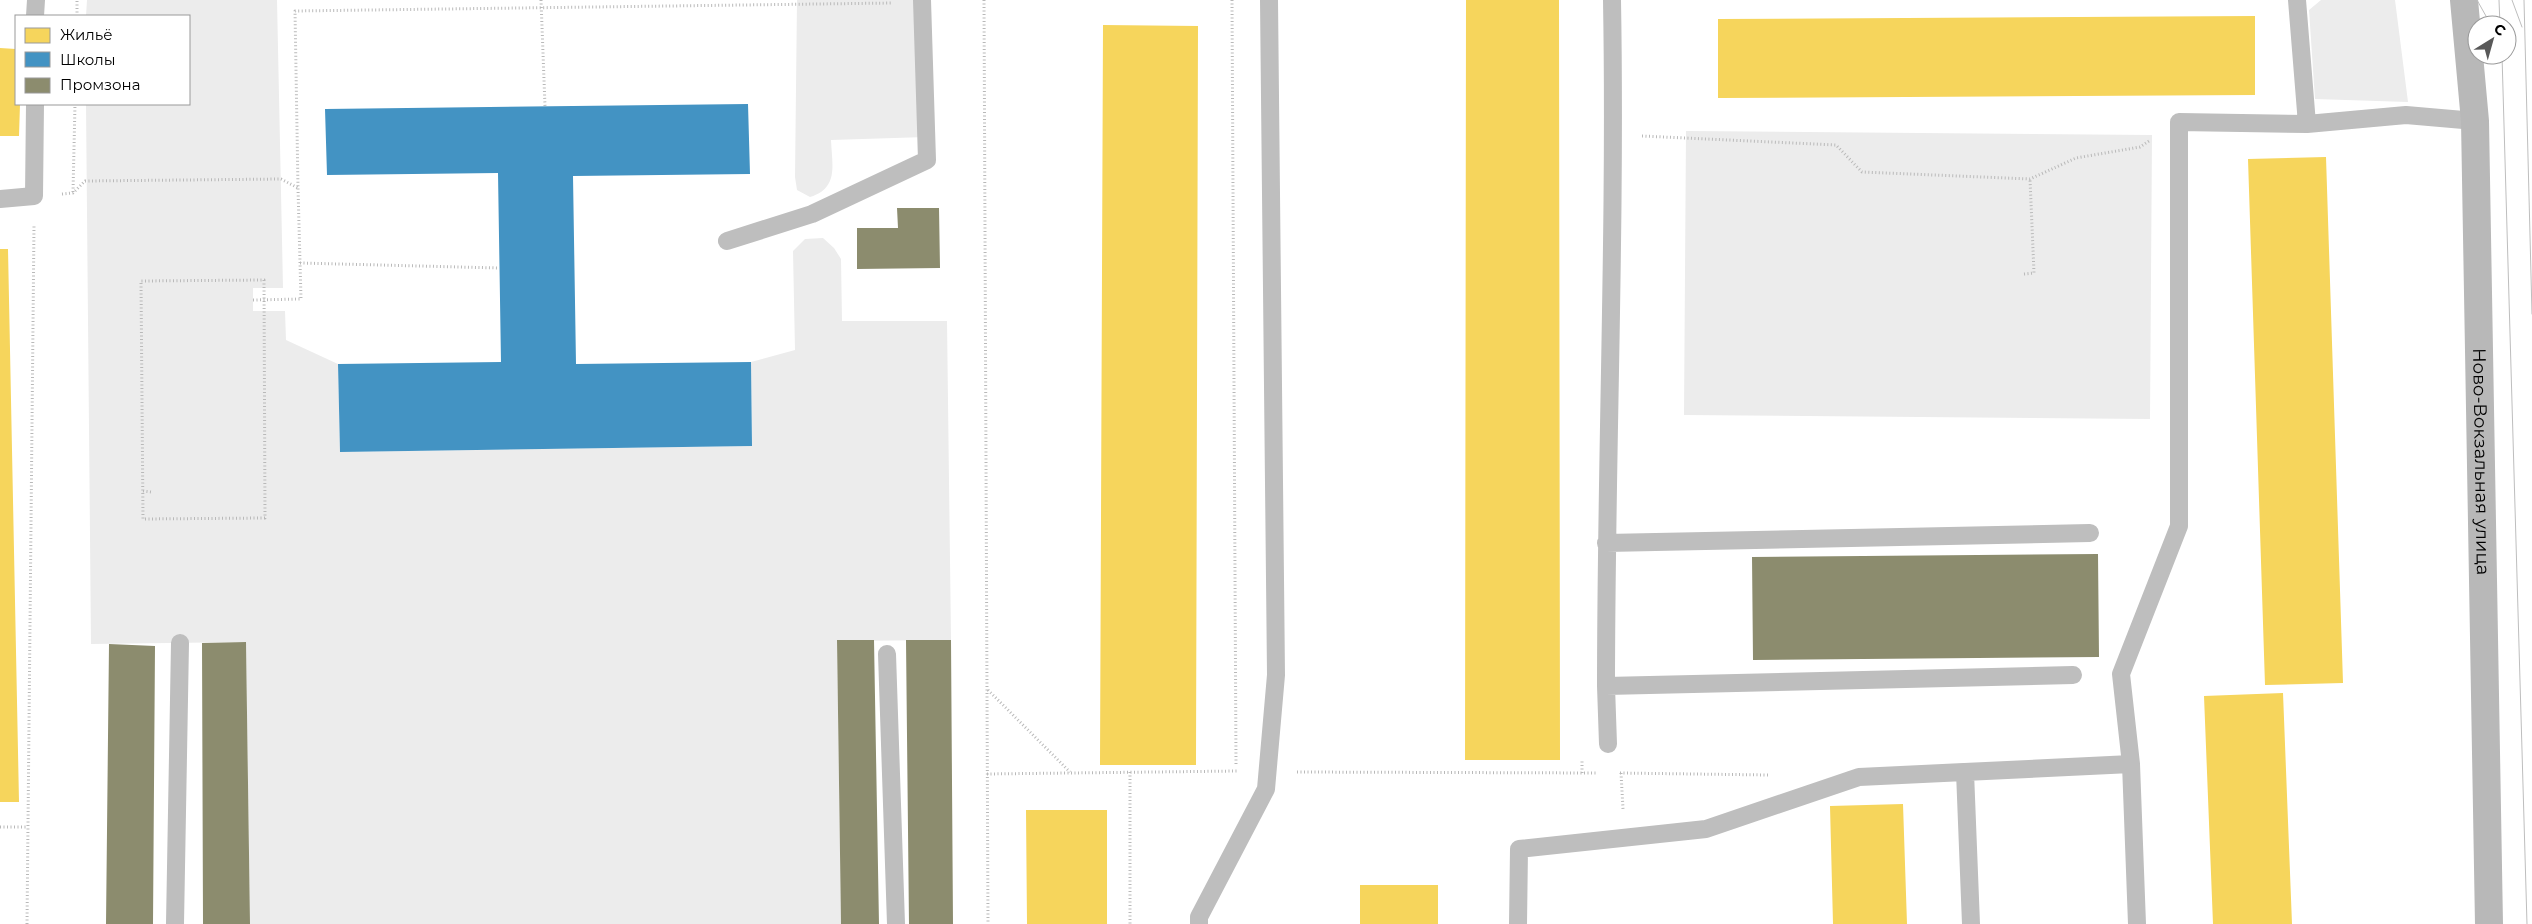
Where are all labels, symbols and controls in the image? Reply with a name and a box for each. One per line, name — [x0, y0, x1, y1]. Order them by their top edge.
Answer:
legend — [15, 15, 190, 105]
north arrow — [2467, 15, 2517, 65]
text: С — [2490, 19, 2509, 40]
text: Жильё — [60, 25, 113, 44]
text: Школы — [60, 50, 116, 69]
text: Промзона — [60, 75, 140, 94]
street label: Ново-Вокзальная улица — [2468, 348, 2494, 575]

